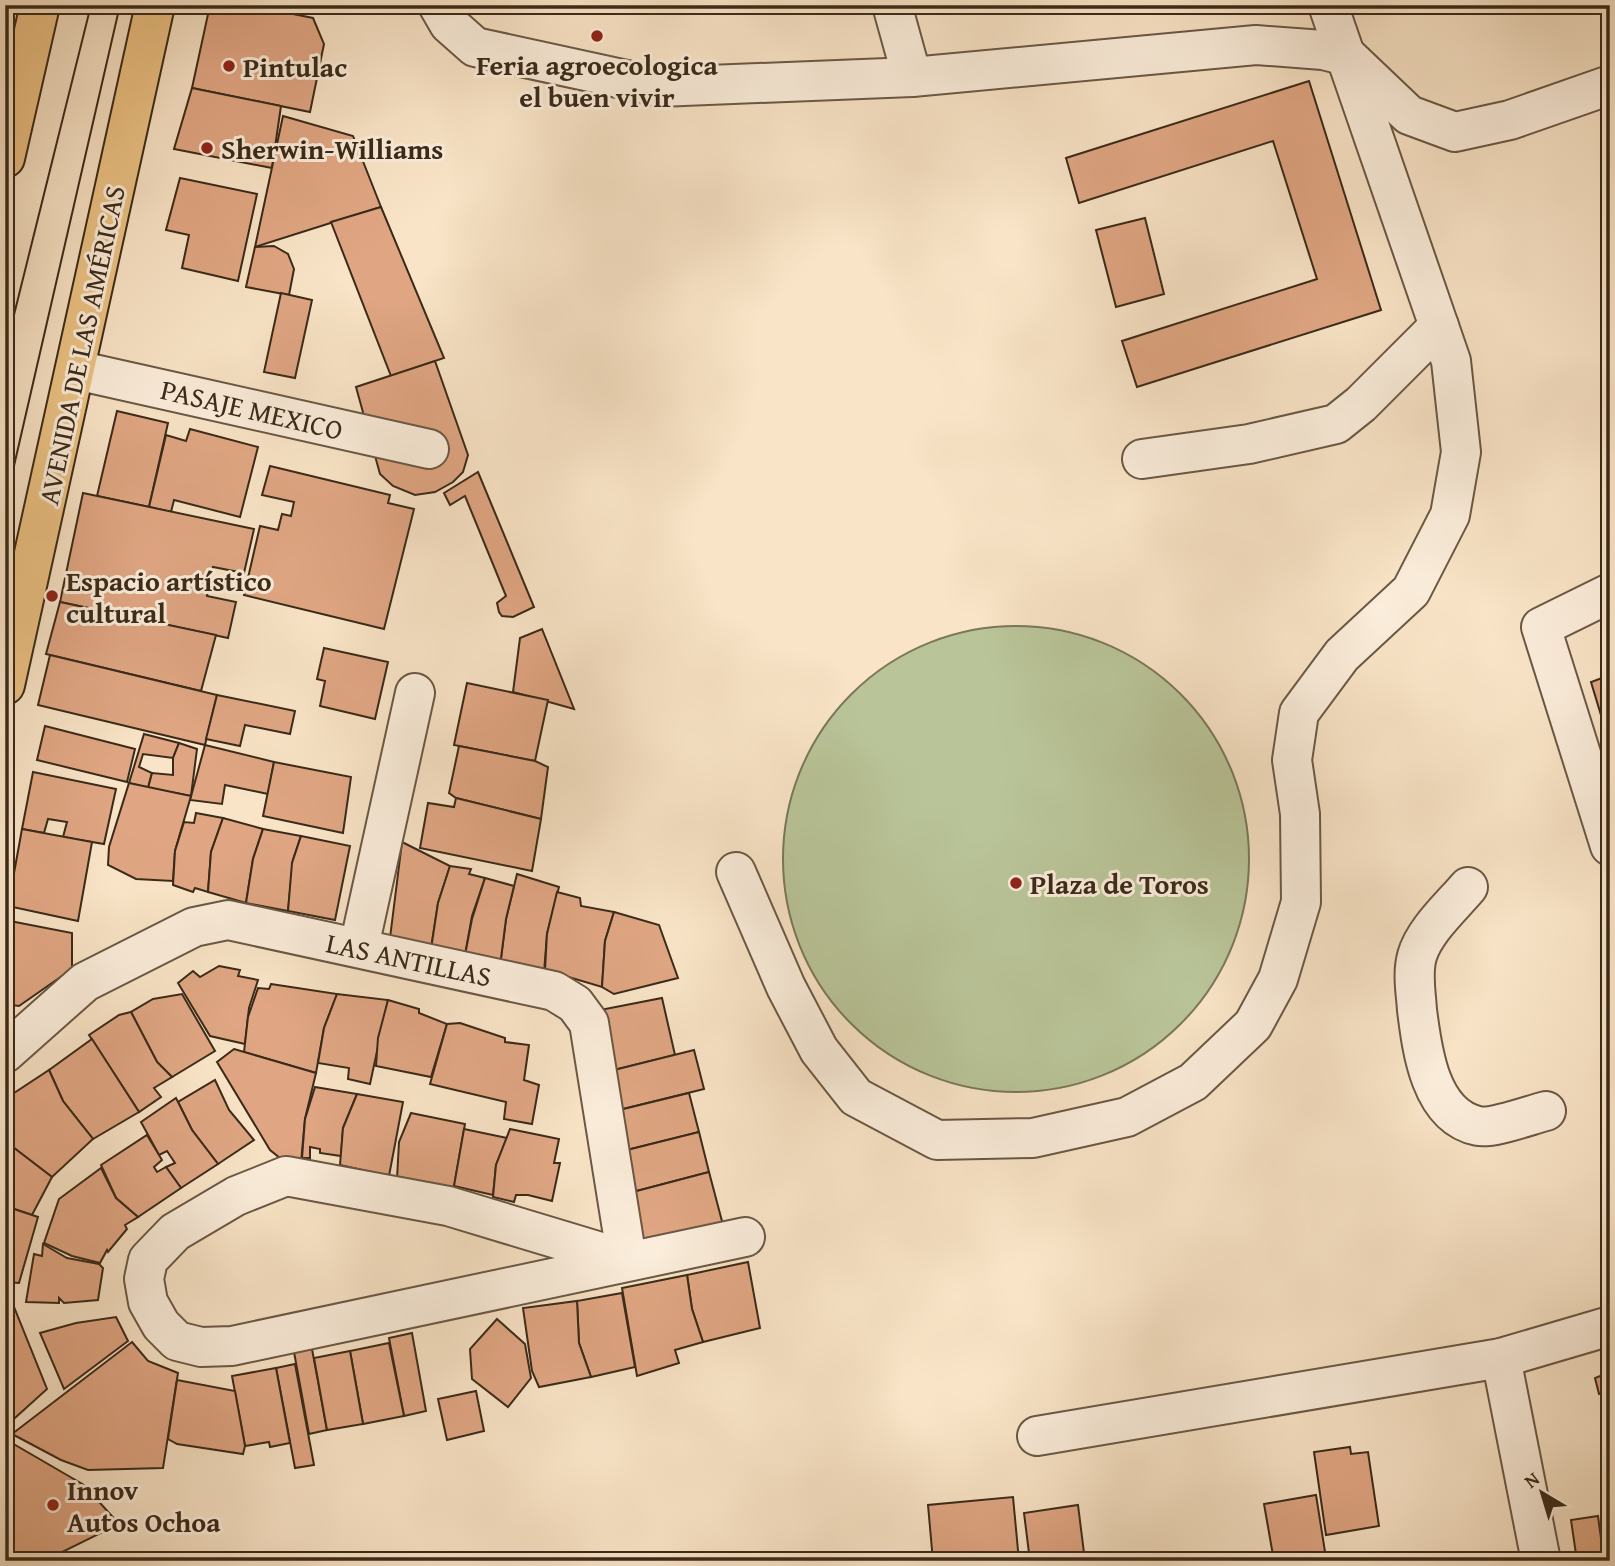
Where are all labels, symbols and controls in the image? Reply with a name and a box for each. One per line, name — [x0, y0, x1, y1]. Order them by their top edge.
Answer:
marker: Feria agroecologica el buen vivir — [589, 28, 605, 44]
place label: Feria agroecologica el buen vivir — [476, 44, 718, 117]
place label: Pintulac — [243, 46, 347, 87]
marker: Pintulac — [221, 58, 237, 74]
place label: Sherwin-Williams — [221, 128, 443, 169]
marker: Sherwin-Williams — [199, 140, 215, 156]
street label: AVENIDA DE LAS AMÉRICAS — [27, 182, 135, 508]
street label: PASAJE MEXICO — [157, 368, 347, 450]
place label: Espacio artístico cultural — [66, 560, 272, 633]
marker: Espacio artístico cultural — [44, 588, 60, 604]
place label: Plaza de Toros — [1030, 863, 1209, 904]
marker: Plaza de Toros — [1008, 875, 1024, 891]
street label: LAS ANTILLAS — [323, 921, 495, 997]
north arrow — [1506, 1458, 1576, 1528]
text: N — [1518, 1464, 1545, 1495]
place label: Innov Autos Ochoa — [67, 1469, 221, 1542]
marker: Innov Autos Ochoa — [45, 1497, 61, 1513]

